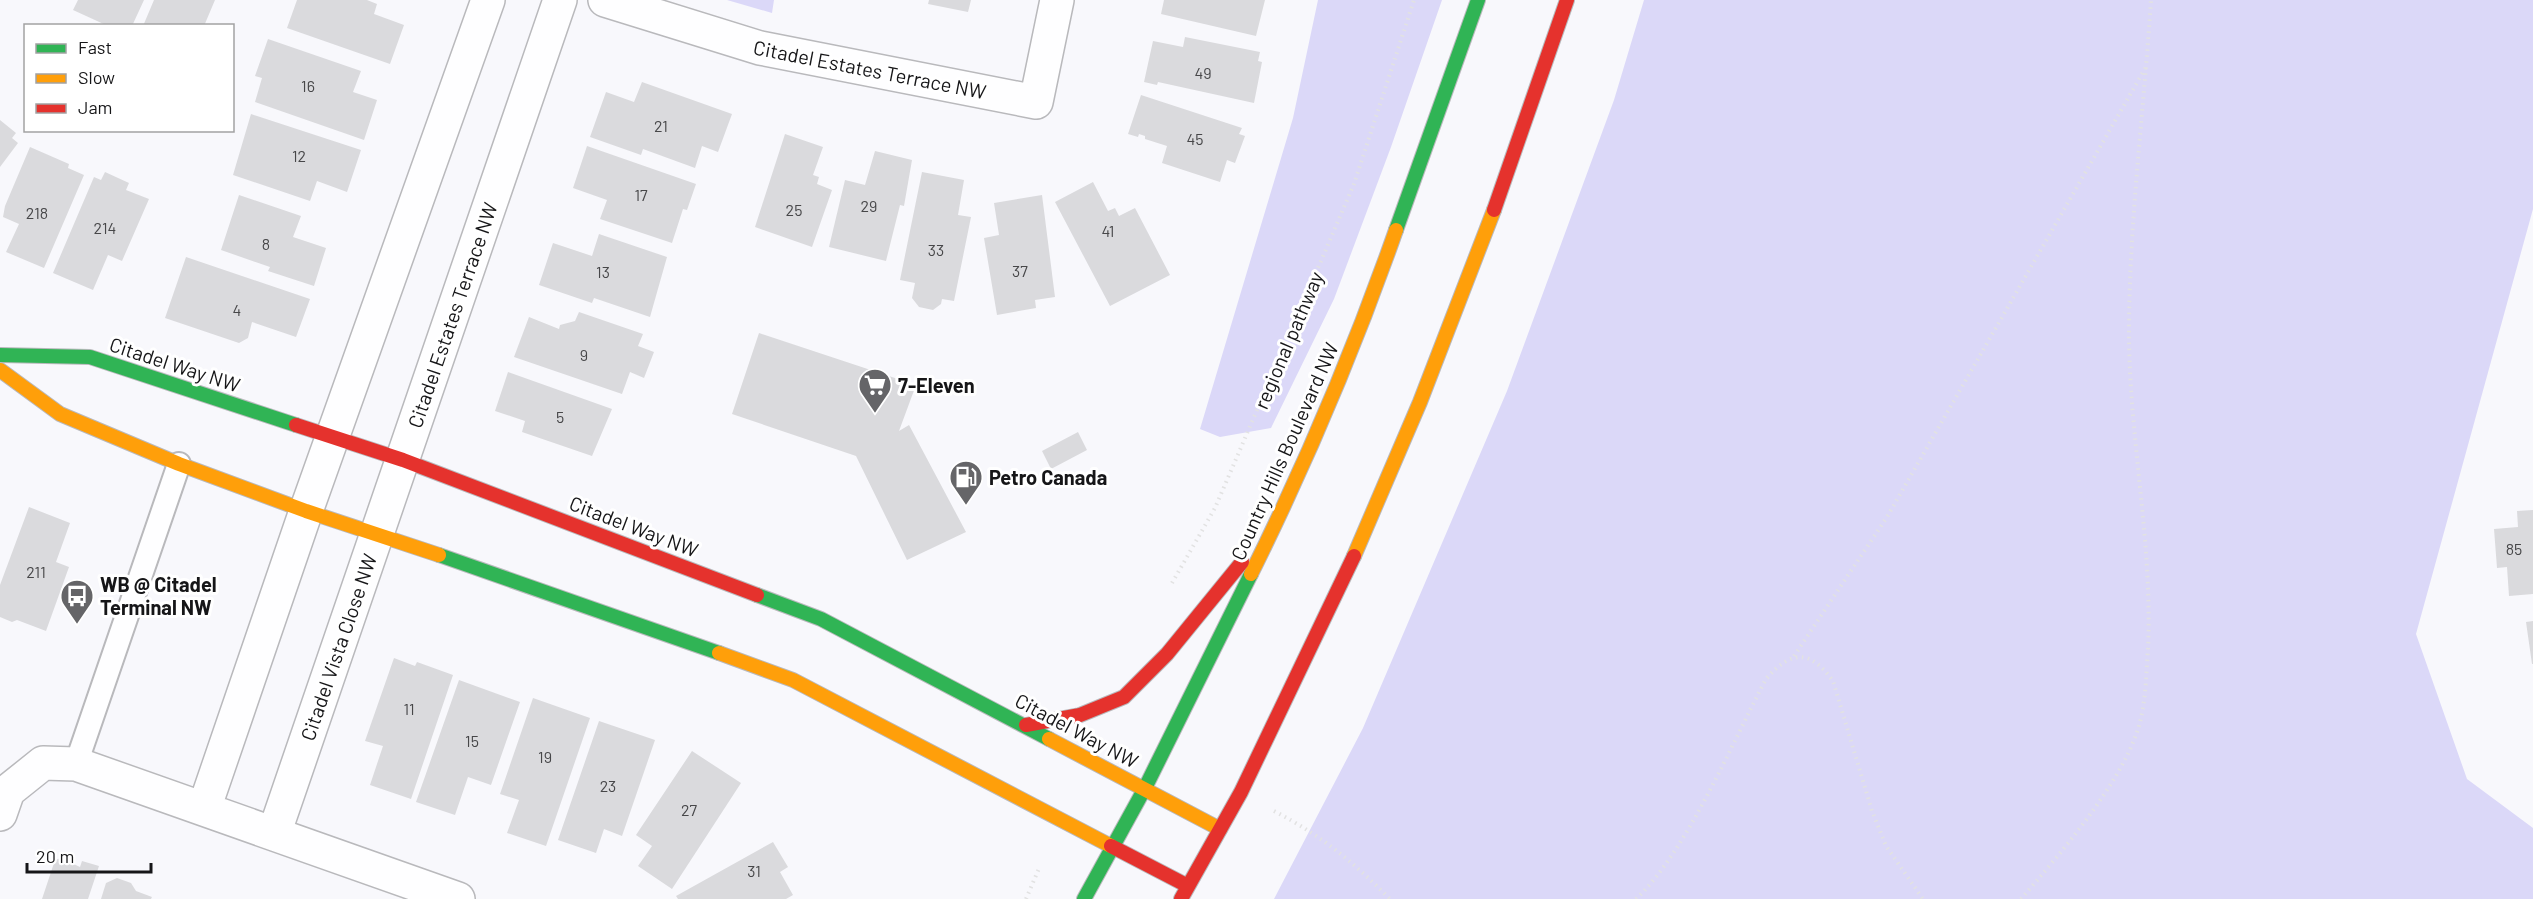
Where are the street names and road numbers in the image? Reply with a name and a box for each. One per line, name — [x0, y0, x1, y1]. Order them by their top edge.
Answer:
street label: Citadel Estates Terrace NW — [752, 35, 989, 103]
street label: Citadel Estates Terrace NW — [402, 199, 502, 431]
street label: regional pathway — [1248, 268, 1328, 412]
street label: Citadel Way NW — [107, 332, 244, 397]
street label: Country Hills Boulevard NW — [1225, 338, 1343, 564]
street label: Citadel Way NW — [566, 490, 702, 562]
street label: Citadel Vista Close NW — [295, 550, 381, 744]
street label: Citadel Way NW — [1011, 687, 1143, 773]

